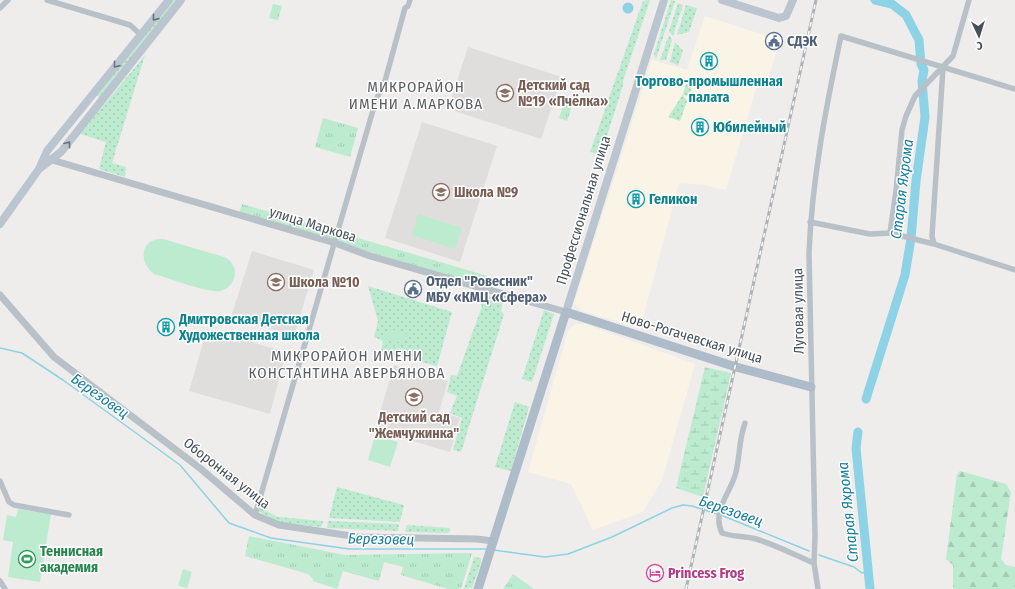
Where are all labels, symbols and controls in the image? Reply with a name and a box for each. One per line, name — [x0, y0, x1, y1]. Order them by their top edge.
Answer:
one-way arrow — [153, 13, 160, 20]
north arrow — [959, 16, 999, 56]
public building icon: СДЭК — [764, 31, 784, 51]
place label: СДЭК — [787, 33, 818, 50]
text: С — [976, 39, 983, 52]
building icon: Торгово-промышленная палата — [699, 51, 719, 71]
one-way arrow — [114, 61, 121, 68]
place label: Торгово-промышленная палата — [635, 73, 783, 106]
place label: Детский сад №19 «Пчёлка» — [517, 77, 608, 110]
district label: МИКРОРАЙОН ИМЕНИ А.МАРКОВА — [349, 78, 483, 113]
school or university icon: Детский сад №19 «Пчёлка» — [495, 83, 515, 103]
building icon: Юбилейный — [690, 117, 710, 137]
place label: Юбилейный — [713, 119, 786, 136]
street label: Профессиональная улица — [553, 134, 614, 287]
water label: Старая Яхрома — [887, 138, 917, 240]
one-way arrow — [63, 141, 70, 148]
school or university icon: Школа №9 — [431, 182, 451, 202]
place label: Школа №9 — [454, 184, 518, 201]
building icon: Геликон — [626, 189, 646, 209]
place label: Геликон — [649, 191, 697, 208]
street label: улица Маркова — [267, 203, 359, 246]
street label: Луговая улица — [789, 268, 808, 354]
school or university icon: Школа №10 — [266, 272, 286, 292]
place label: Отдел "Ровесник" МБУ «КМЦ «Сфера» — [426, 273, 547, 306]
place label: Школа №10 — [289, 274, 360, 291]
public building icon: Отдел "Ровесник" МБУ «КМЦ «Сфера» — [403, 279, 423, 299]
street label: Ново-Рогачевская улица — [619, 308, 765, 367]
place label: Дмитровская Детская Художественная школа — [178, 311, 320, 344]
building icon: Дмитровская Детская Художественная школа — [156, 317, 176, 337]
district label: МИКРОРАЙОН ИМЕНИ КОНСТАНТИНА АВЕРЬЯНОВА — [249, 347, 445, 382]
water label: Березовец — [68, 370, 132, 422]
school or university icon: Детский сад "Жемчужинка" — [404, 387, 424, 407]
place label: Детский сад "Жемчужинка" — [369, 409, 459, 442]
street label: Оборонная улица — [180, 434, 274, 513]
water label: Старая Яхрома — [834, 461, 862, 563]
water label: Березовец — [697, 492, 765, 530]
water label: Березовец — [348, 529, 414, 549]
place label: Теннисная академия — [40, 543, 103, 576]
sports icon: Теннисная академия — [17, 549, 37, 569]
hotel icon: Princess Frog — [645, 563, 665, 583]
place label: Princess Frog — [668, 565, 744, 582]

